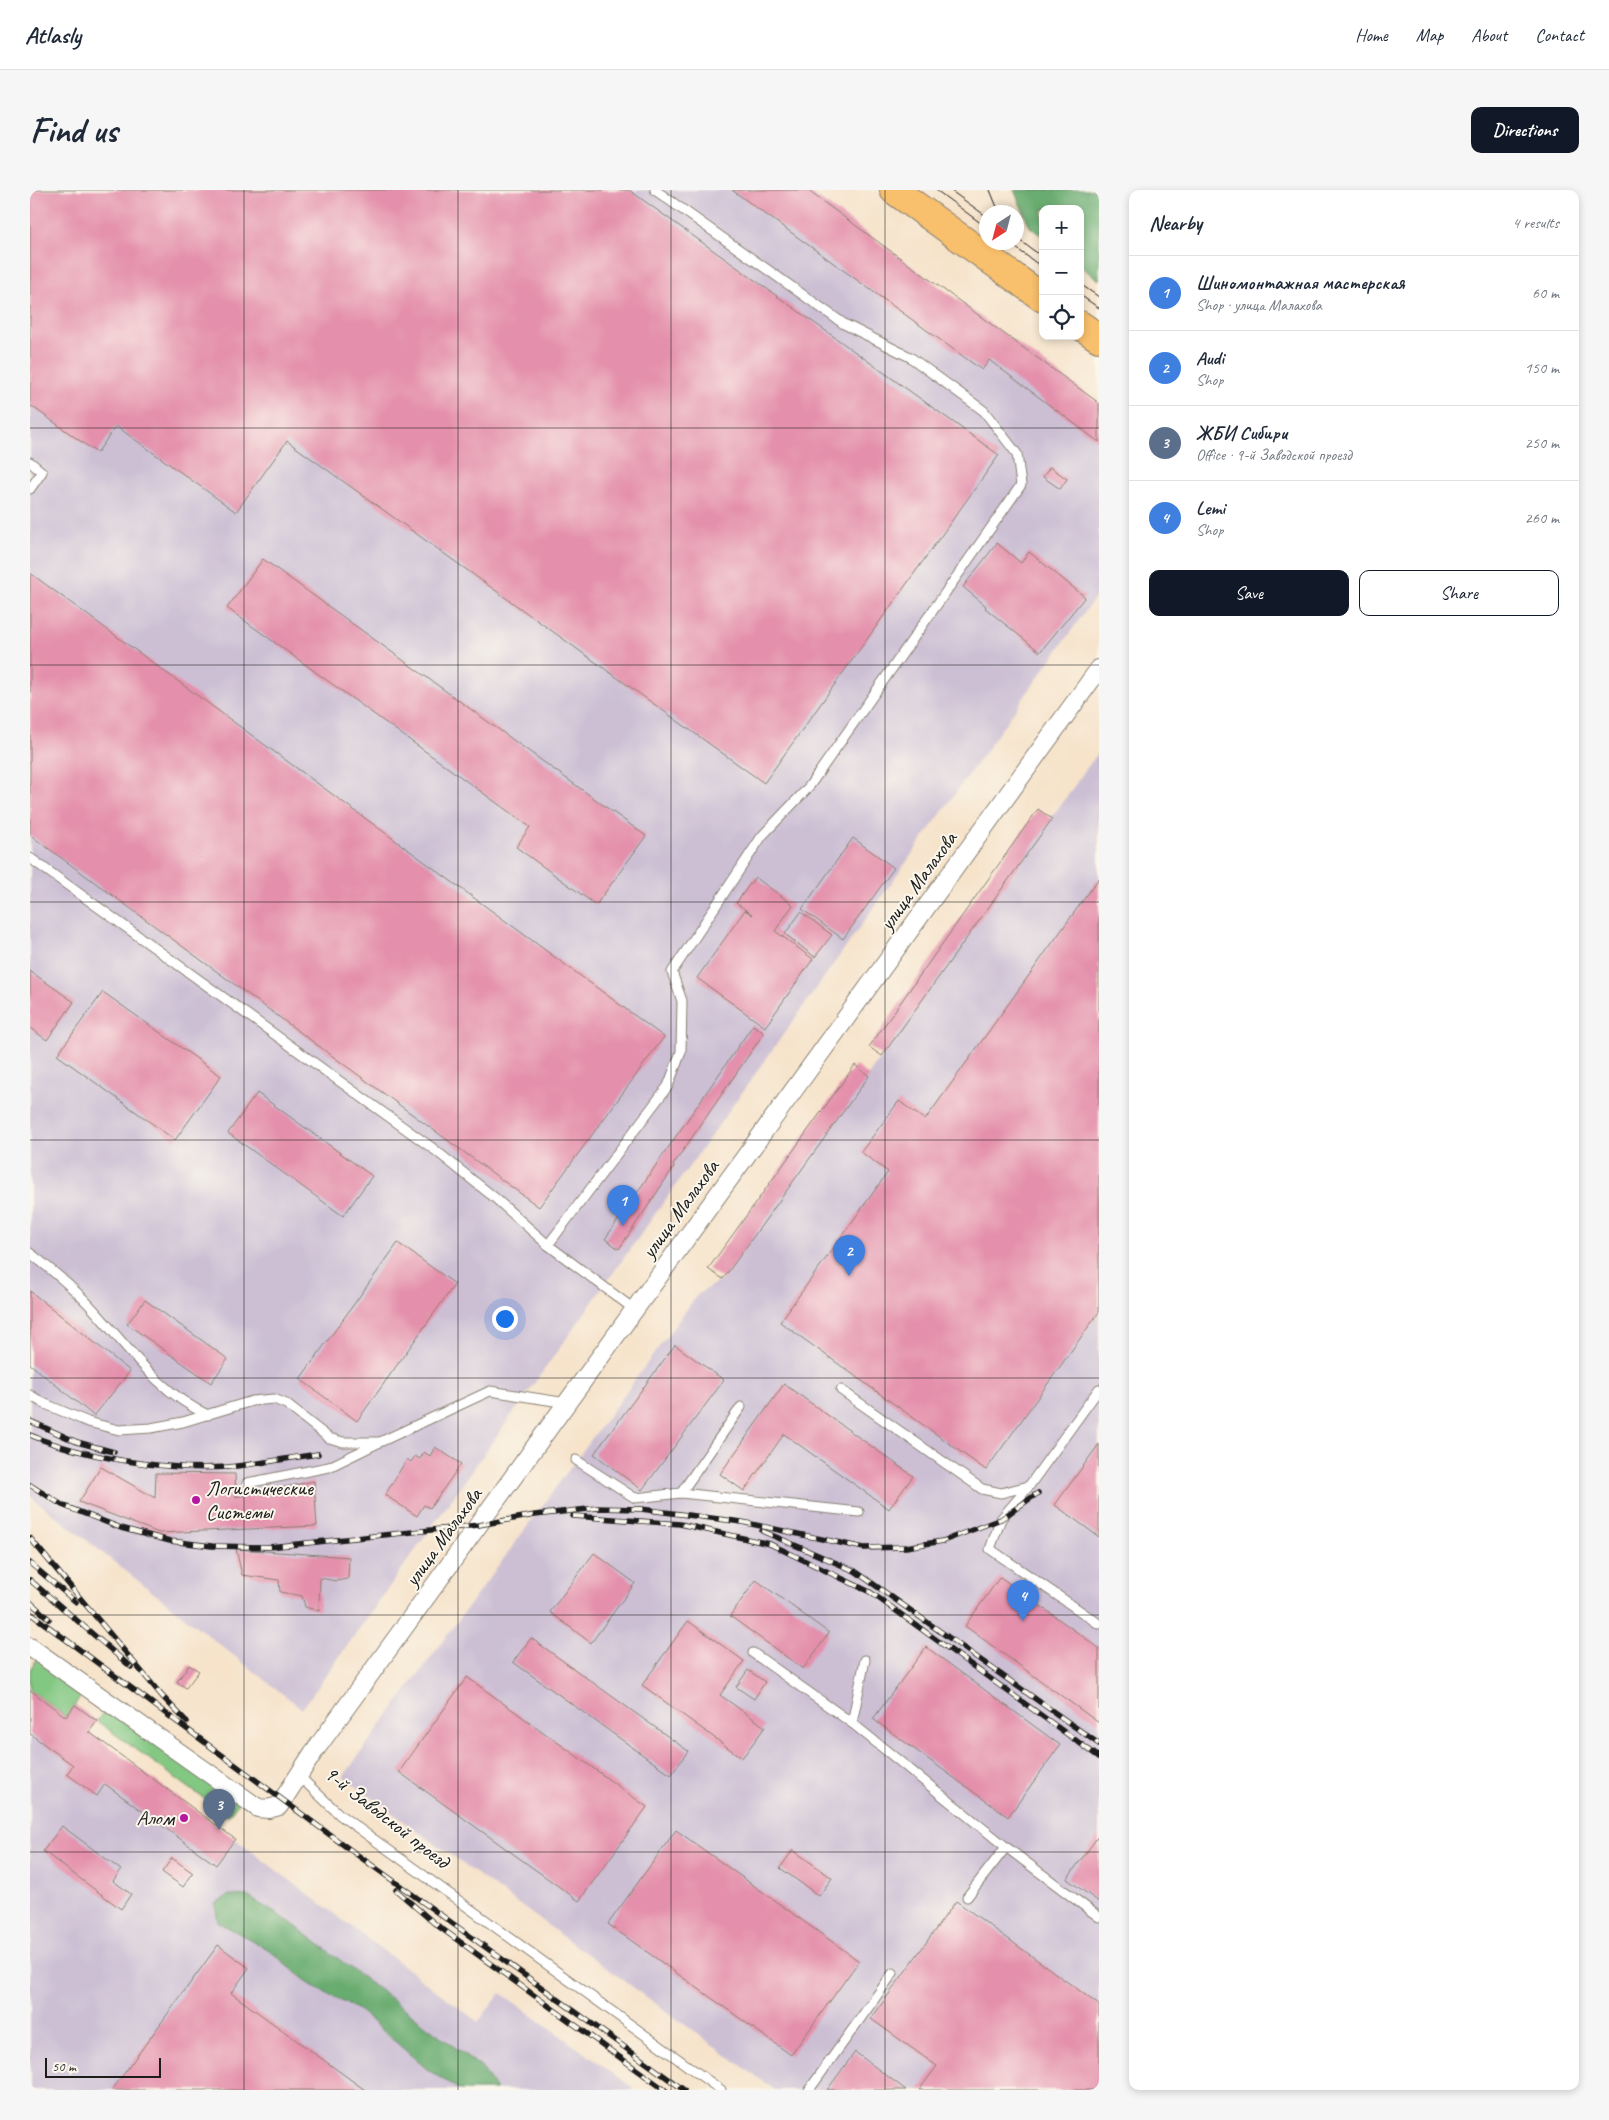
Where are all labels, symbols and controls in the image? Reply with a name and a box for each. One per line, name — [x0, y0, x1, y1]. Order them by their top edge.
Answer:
text: Atlasly — [25, 20, 81, 50]
text: Home — [1355, 24, 1388, 46]
text: Map — [1416, 24, 1443, 46]
text: About — [1471, 24, 1507, 46]
text: Contact — [1535, 24, 1584, 46]
button: Directions — [1471, 107, 1579, 153]
text: Find us — [30, 108, 117, 153]
north arrow — [979, 205, 1024, 250]
map controls — [1039, 205, 1084, 340]
button: + — [1039, 205, 1084, 250]
text: Nearby — [1149, 210, 1202, 236]
text: 4 results — [1512, 213, 1559, 233]
button: − — [1039, 250, 1084, 295]
text: Шиномонтажная мастерская — [1196, 271, 1405, 295]
text: 1 — [1161, 283, 1169, 303]
text: 60 m — [1532, 283, 1559, 303]
button: locate — [1039, 295, 1084, 340]
text: Shop · улица Малахова — [1196, 295, 1322, 315]
text: Audi — [1196, 346, 1224, 370]
text: 2 — [1161, 358, 1169, 378]
text: 150 m — [1525, 358, 1559, 378]
text: Shop — [1196, 370, 1223, 390]
text: ЖБИ Сибири — [1196, 421, 1287, 445]
text: 3 — [1161, 433, 1169, 453]
text: 250 m — [1525, 433, 1559, 453]
text: Office · 9-й Заводской проезд — [1196, 445, 1352, 465]
text: Lemi — [1196, 496, 1225, 520]
text: 4 — [1161, 508, 1169, 528]
text: 260 m — [1525, 508, 1559, 528]
text: Shop — [1196, 520, 1223, 540]
button: Save — [1149, 570, 1349, 616]
button: Share — [1359, 570, 1559, 616]
street label: улица Малахова — [872, 825, 963, 937]
street label: улица Малахова — [634, 1153, 725, 1265]
pin: 1 — [607, 1185, 639, 1226]
pin: 2 — [833, 1235, 865, 1276]
your location — [492, 1306, 518, 1332]
place label: Логистические Системы — [206, 1475, 314, 1525]
street label: улица Малахова — [397, 1481, 488, 1593]
marker: Логистические Системы — [190, 1494, 202, 1506]
pin: 4 — [1007, 1580, 1039, 1621]
street label: 9-й Заводской проезд — [319, 1760, 457, 1876]
pin: 3 — [203, 1789, 235, 1830]
place label: Алом — [137, 1805, 176, 1831]
marker: Алом — [178, 1812, 190, 1824]
scale bar — [45, 2055, 161, 2078]
text: 50 m — [52, 2058, 76, 2075]

